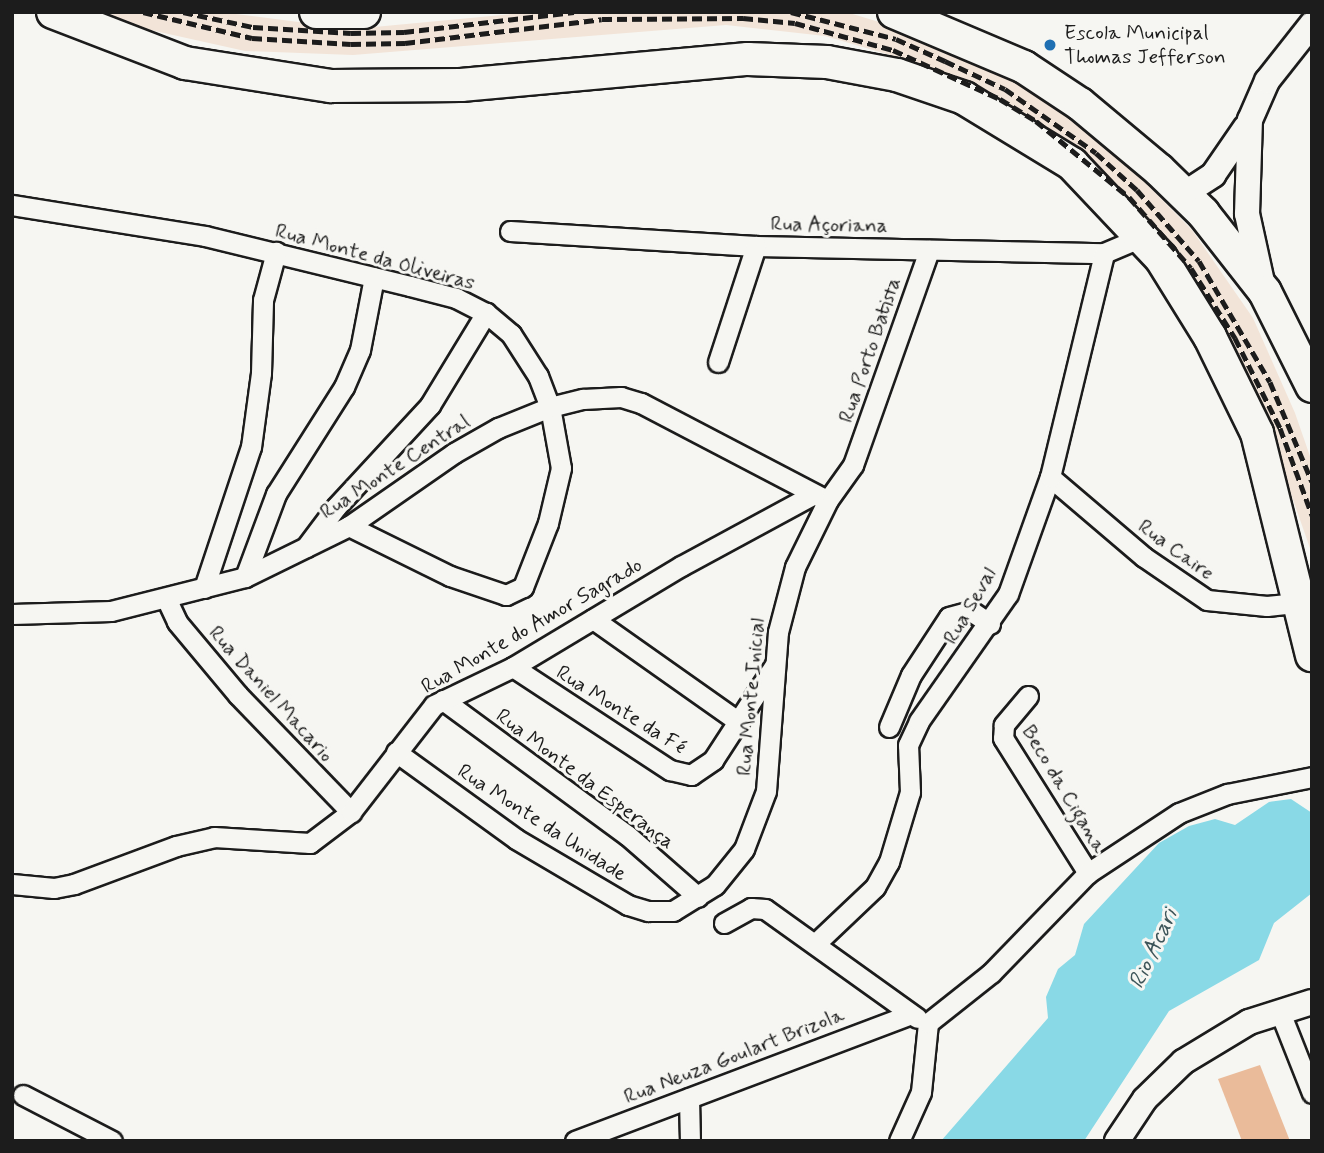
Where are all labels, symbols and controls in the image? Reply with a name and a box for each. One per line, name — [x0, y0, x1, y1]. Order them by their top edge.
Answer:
place label: Escola Municipal Thomas Jefferson — [1064, 20, 1229, 70]
marker: Escola Municipal Thomas Jefferson — [1042, 37, 1058, 53]
street label: Rua Açoriana — [770, 211, 888, 239]
street label: Rua Monte da Oliveiras — [272, 218, 478, 296]
street label: Rua Porto Batista — [834, 275, 906, 425]
street label: Rua Monte Central — [316, 410, 474, 524]
street label: Rua Caire — [1134, 515, 1218, 585]
street label: Rua Monte do Amor Sagrado — [418, 553, 646, 699]
street label: Rua Seval — [938, 563, 1002, 649]
street label: Rua Monte Inicial — [732, 617, 770, 777]
street label: Rua Daniel Macario — [204, 622, 338, 766]
street label: Rua Monte da Fé — [552, 660, 690, 760]
street label: Rua Monte da Esperança — [490, 703, 680, 855]
street label: Beco da Cigana — [1017, 722, 1111, 856]
street label: Rua Monte da Unidade — [451, 758, 633, 888]
water label: Rio Acari — [1124, 905, 1184, 993]
street label: Rua Neuza Goulart Brizola — [618, 1002, 850, 1110]

